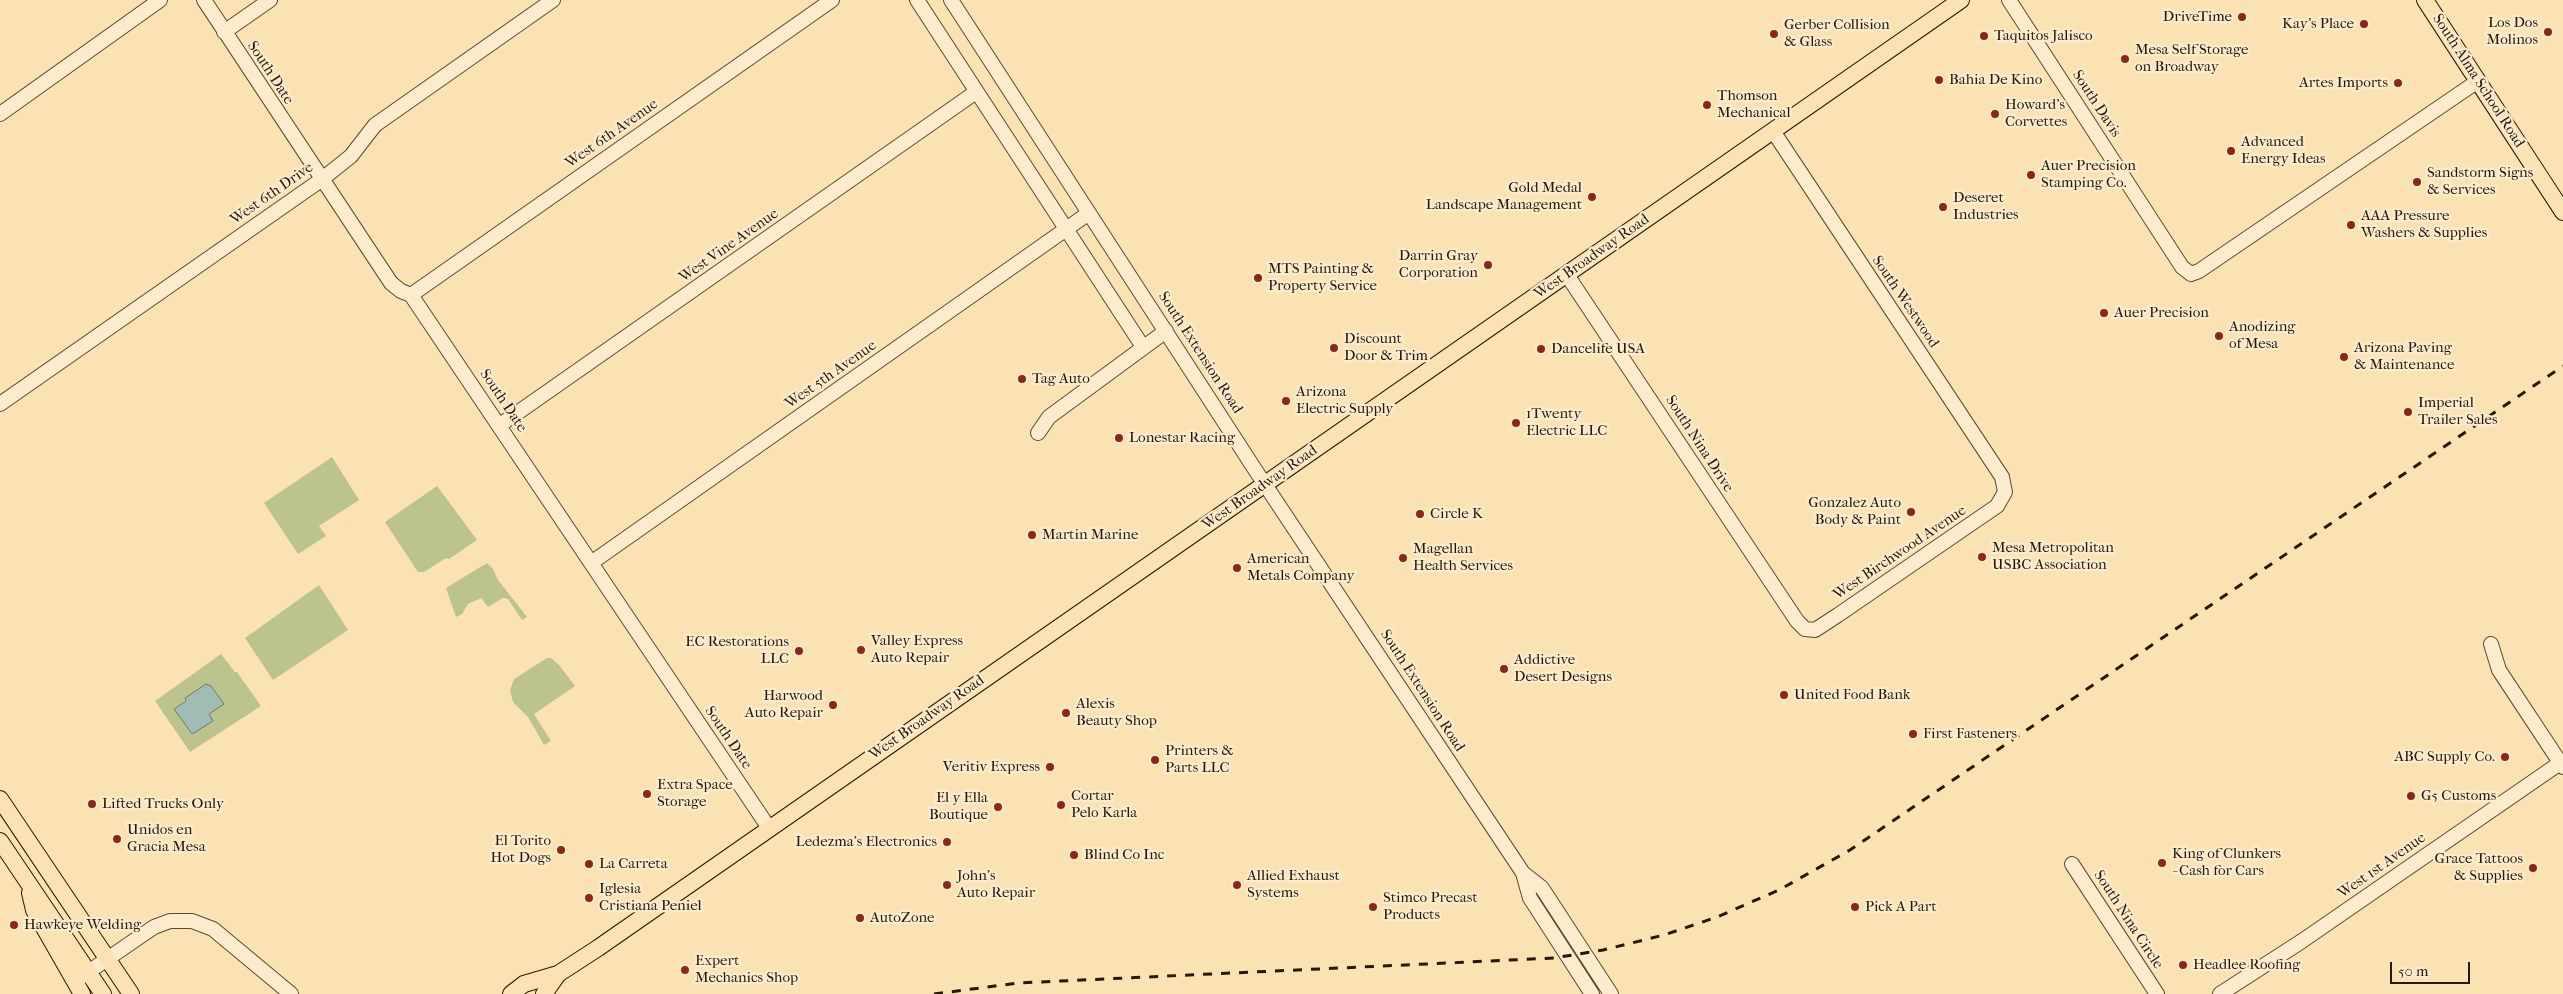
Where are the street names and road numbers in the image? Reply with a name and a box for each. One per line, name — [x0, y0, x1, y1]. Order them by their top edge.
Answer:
street label: South Alma School Road — [2428, 11, 2528, 151]
street label: South Date — [243, 38, 297, 108]
street label: South Davis — [2068, 67, 2124, 141]
street label: West 6th Avenue — [562, 95, 662, 173]
street label: West 6th Drive — [227, 159, 317, 229]
street label: West Vine Avenue — [676, 205, 782, 287]
street label: West Broadway Road — [1531, 211, 1653, 303]
street label: South Westwood — [1868, 253, 1942, 351]
street label: South Extension Road — [1154, 289, 1246, 417]
street label: West 5th Avenue — [782, 337, 880, 413]
street label: South Date — [475, 366, 531, 436]
street label: South Nina Drive — [1661, 392, 1737, 496]
street label: West Broadway Road — [1199, 442, 1321, 534]
street label: West Birchwood Avenue — [1830, 502, 1970, 604]
street label: South Extension Road — [1376, 627, 1468, 755]
street label: West Broadway Road — [866, 672, 988, 764]
street label: South Date — [700, 703, 756, 773]
street label: West 1st Avenue — [2335, 829, 2429, 903]
street label: South Nina Circle — [2089, 867, 2167, 973]

